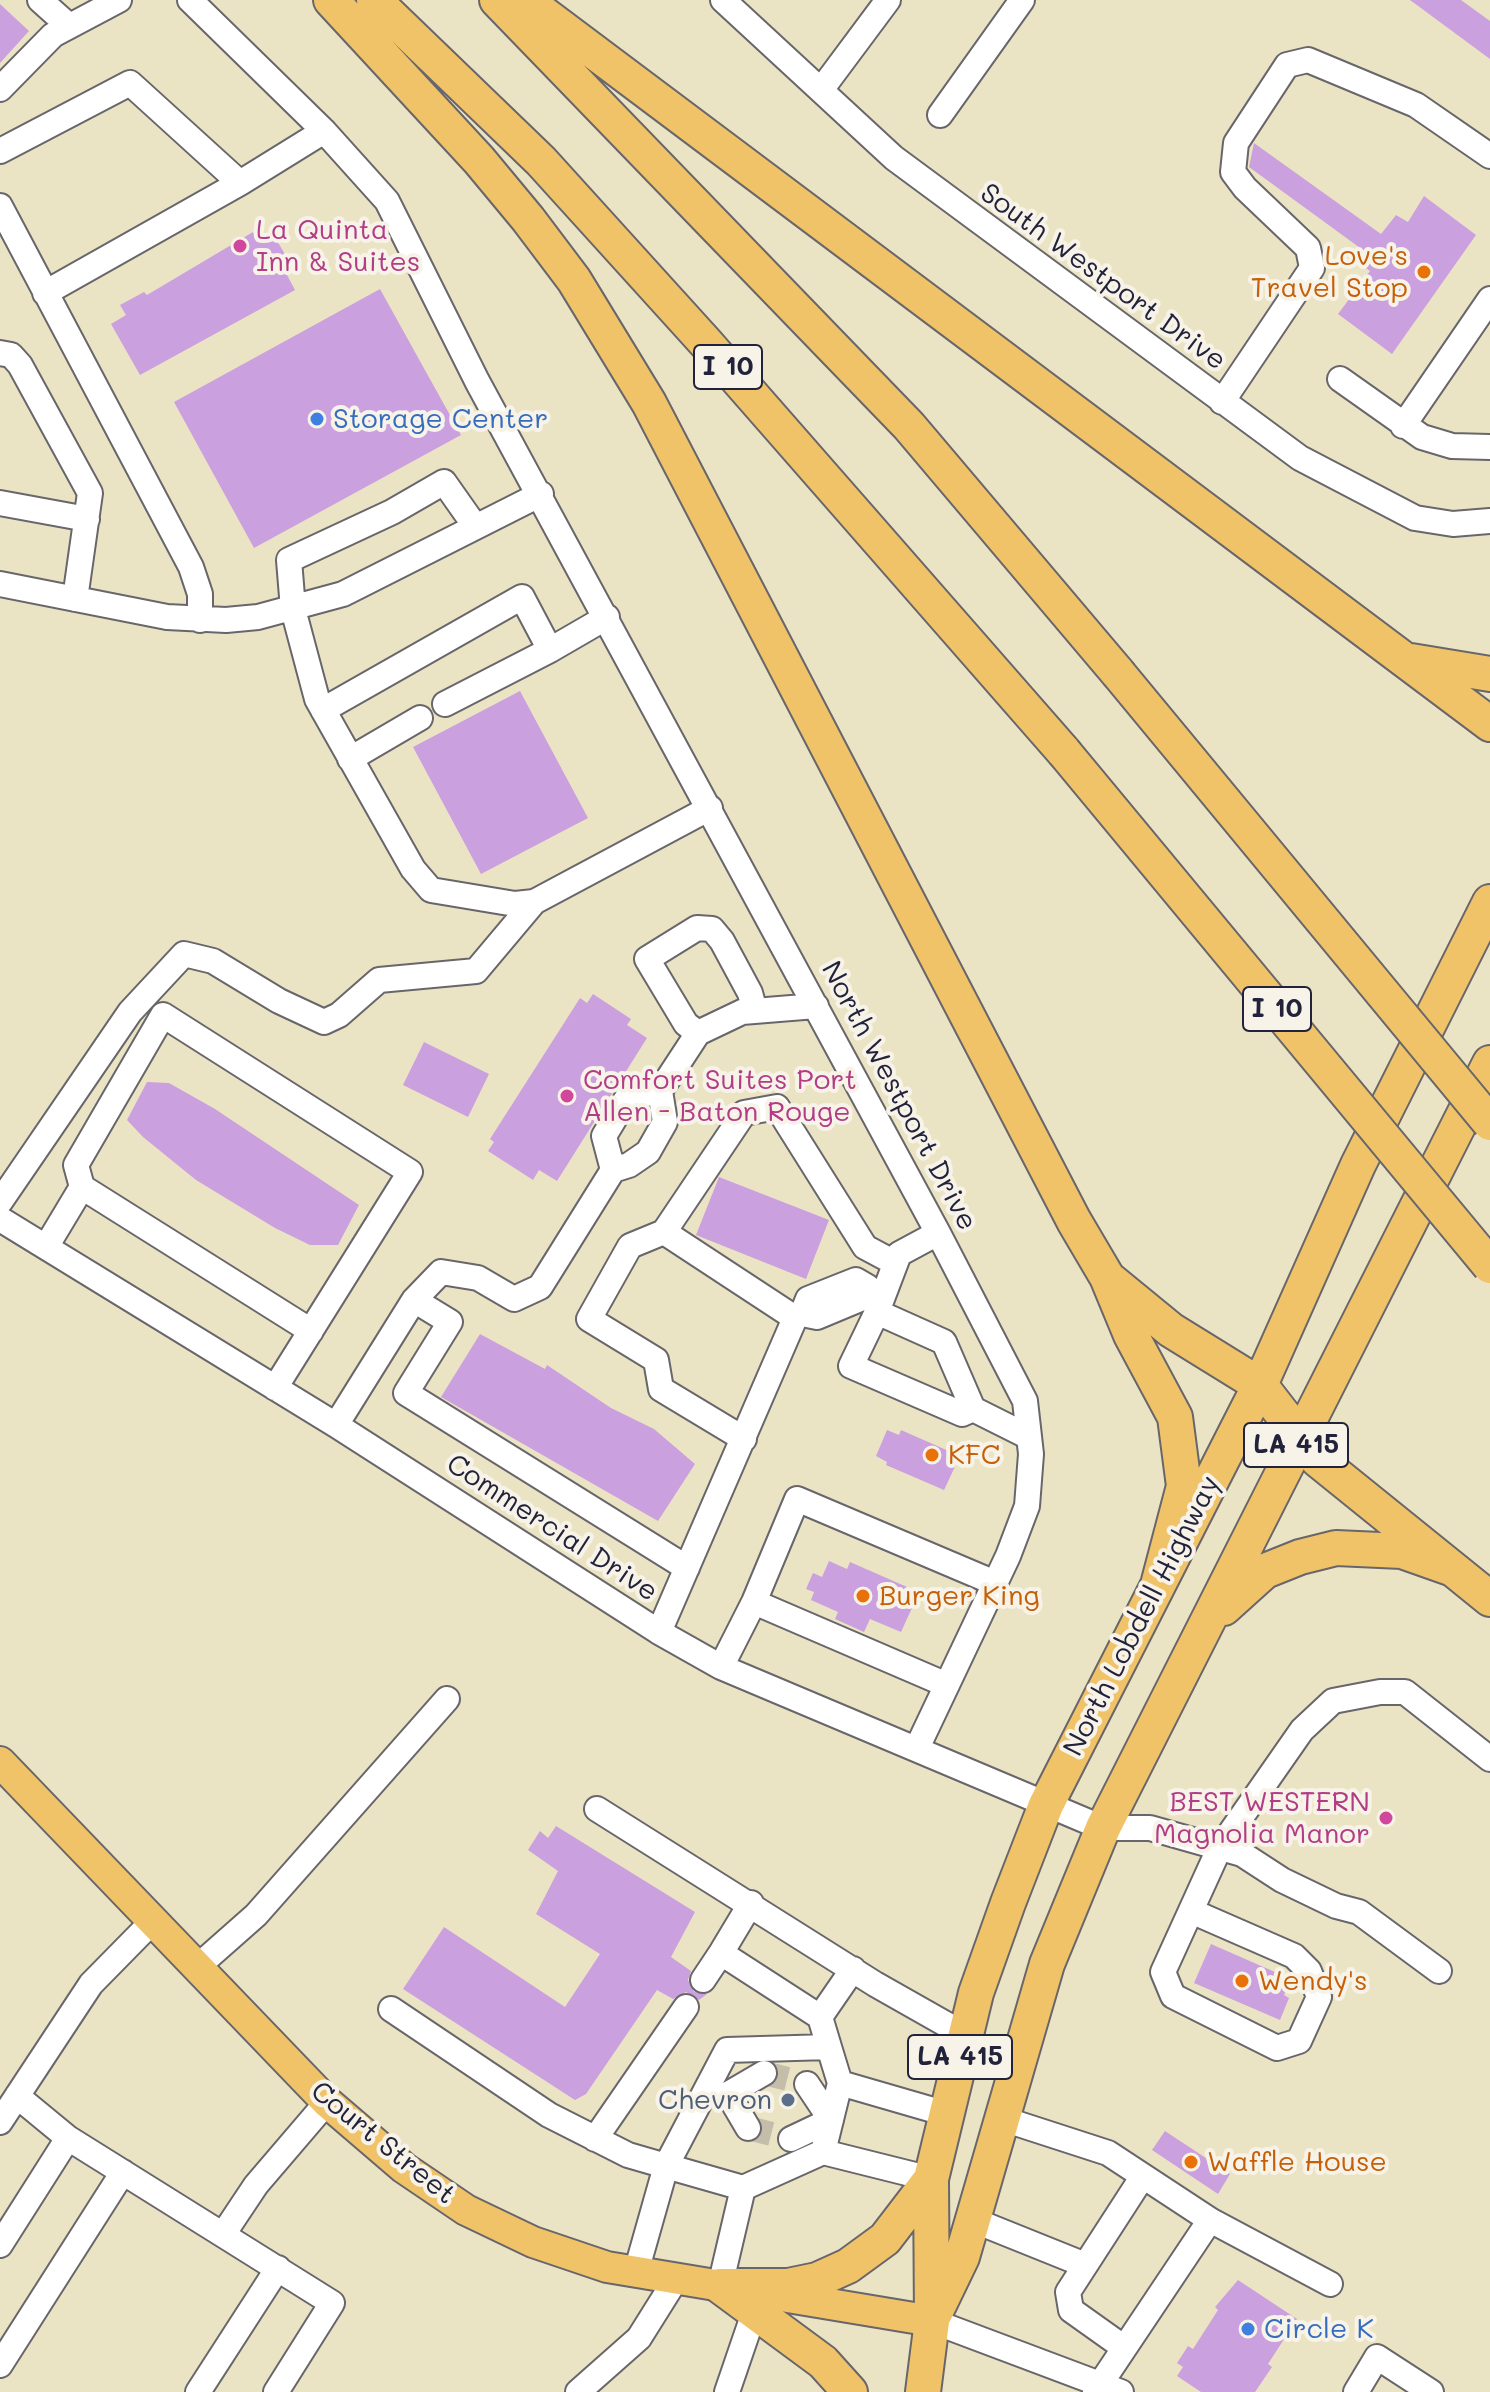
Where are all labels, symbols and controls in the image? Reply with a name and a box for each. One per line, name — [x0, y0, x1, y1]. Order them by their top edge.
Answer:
street label: South Westport Drive — [973, 176, 1233, 378]
place label: La Quinta Inn & Suites — [256, 213, 420, 279]
marker: La Quinta Inn & Suites — [231, 237, 249, 255]
place label: Love's Travel Stop — [1251, 239, 1408, 305]
marker: Love's Travel Stop — [1415, 263, 1433, 281]
road number: I 10 — [694, 345, 762, 389]
place label: Storage Center — [333, 402, 548, 436]
marker: Storage Center — [308, 410, 326, 428]
street label: North Westport Drive — [814, 956, 984, 1236]
road number: I 10 — [1243, 987, 1311, 1031]
place label: Comfort Suites Port Allen - Baton Rouge — [583, 1063, 857, 1129]
marker: Comfort Suites Port Allen - Baton Rouge — [558, 1087, 576, 1105]
road number: LA 415 — [1244, 1423, 1348, 1467]
place label: KFC — [948, 1438, 1001, 1472]
marker: KFC — [923, 1446, 941, 1464]
street label: Commercial Drive — [440, 1447, 664, 1609]
street label: North Lobdell Highway — [1057, 1470, 1227, 1762]
place label: Burger King — [879, 1579, 1040, 1613]
marker: Burger King — [854, 1587, 872, 1605]
place label: BEST WESTERN Magnolia Manor — [1154, 1785, 1370, 1851]
marker: BEST WESTERN Magnolia Manor — [1377, 1809, 1395, 1827]
place label: Wendy's — [1258, 1964, 1368, 1998]
marker: Wendy's — [1233, 1972, 1251, 1990]
road number: LA 415 — [908, 2035, 1012, 2079]
street label: Court Street — [304, 2074, 462, 2212]
place label: Chevron — [658, 2083, 772, 2117]
marker: Chevron — [779, 2091, 797, 2109]
place label: Waffle House — [1207, 2145, 1387, 2179]
marker: Waffle House — [1182, 2153, 1200, 2171]
place label: Circle K — [1264, 2312, 1373, 2346]
marker: Circle K — [1239, 2320, 1257, 2338]

